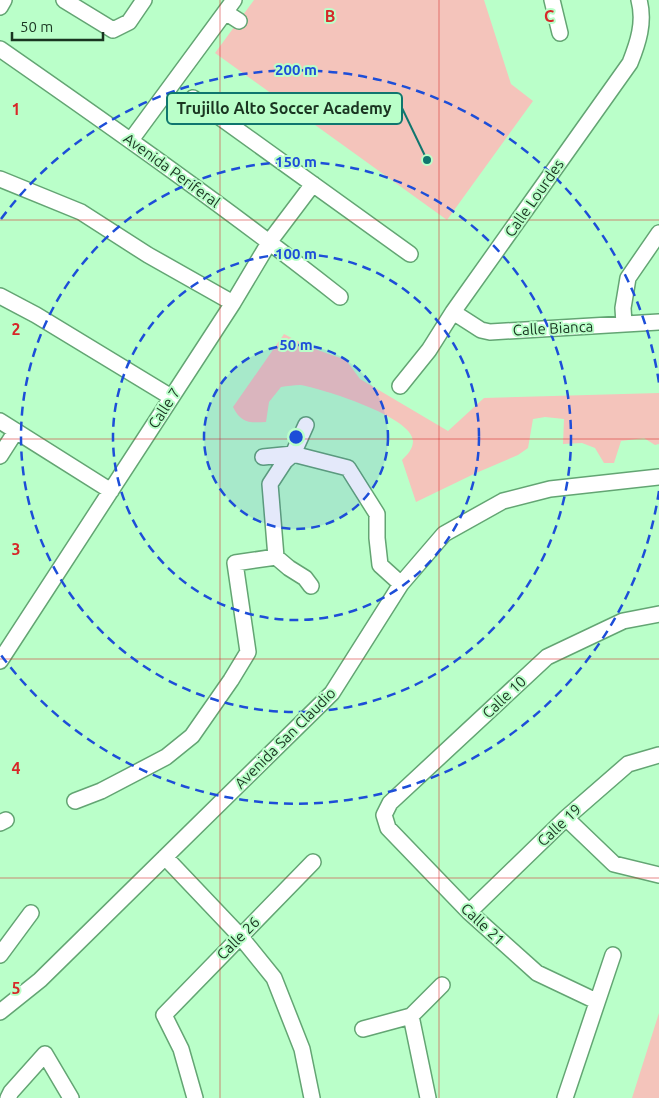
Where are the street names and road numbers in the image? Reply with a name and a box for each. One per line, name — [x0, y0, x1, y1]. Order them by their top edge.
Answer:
street label: Avenida Periferal — [121, 129, 223, 211]
street label: Calle Lourdes — [501, 156, 567, 240]
street label: Calle Bianca — [512, 317, 594, 339]
street label: Calle 7 — [145, 385, 183, 431]
street label: Calle 10 — [479, 673, 529, 721]
street label: Avenida San Claudio — [231, 684, 339, 792]
street label: Calle 19 — [534, 801, 584, 849]
street label: Calle 21 — [458, 900, 508, 948]
street label: Calle 26 — [213, 913, 263, 963]

